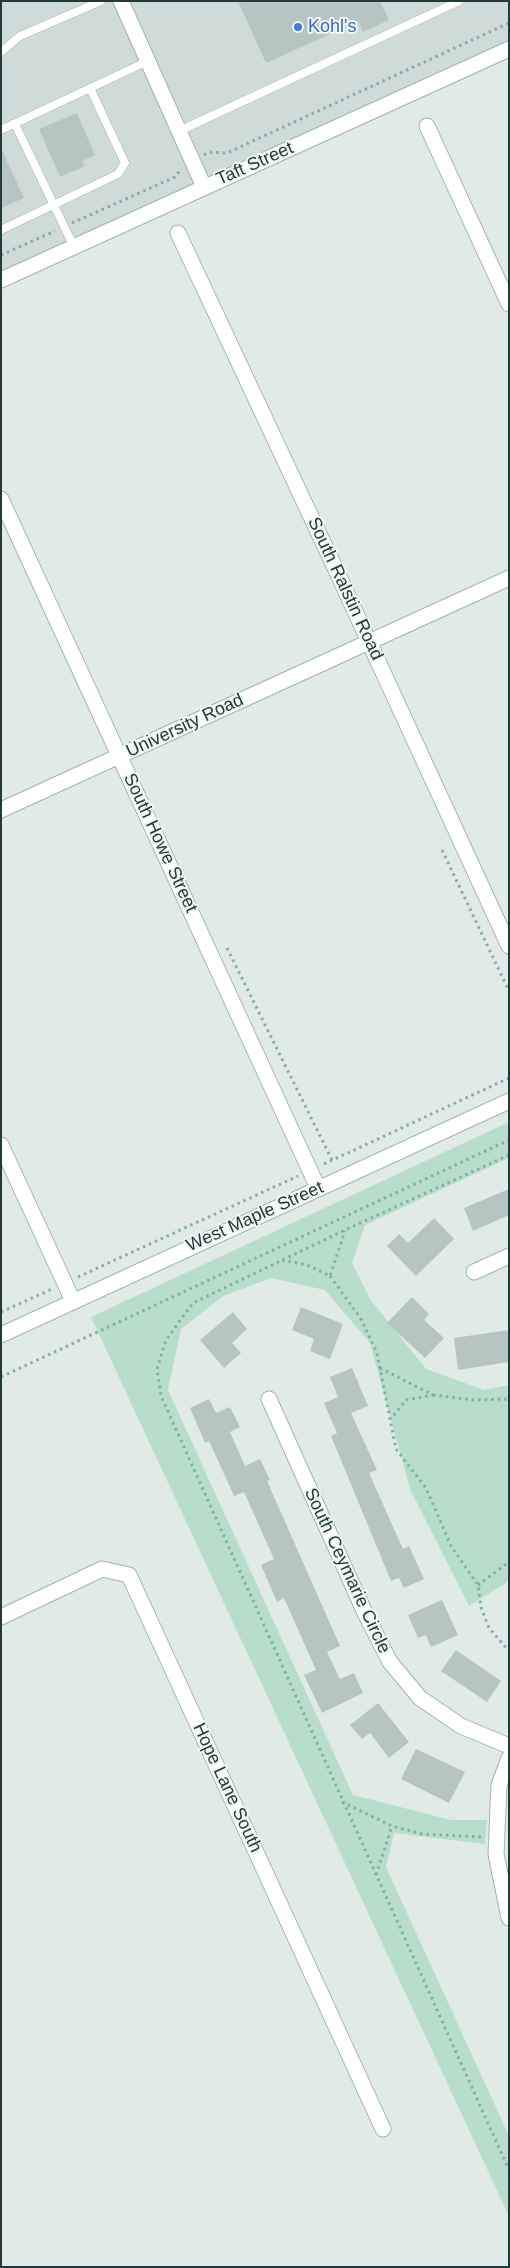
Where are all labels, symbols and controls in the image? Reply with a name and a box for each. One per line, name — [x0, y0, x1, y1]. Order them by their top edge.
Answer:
place label: Kohl's — [308, 16, 356, 38]
marker: Kohl's — [292, 21, 304, 33]
street label: Taft Street — [213, 137, 297, 191]
street label: South Ralstin Road — [302, 514, 388, 664]
street label: University Road — [123, 689, 247, 763]
street label: South Howe Street — [118, 770, 202, 916]
street label: West Maple Street — [183, 1177, 327, 1257]
street label: South Ceymarie Circle — [299, 1485, 395, 1657]
street label: Hope Lane South — [188, 1720, 266, 1856]

